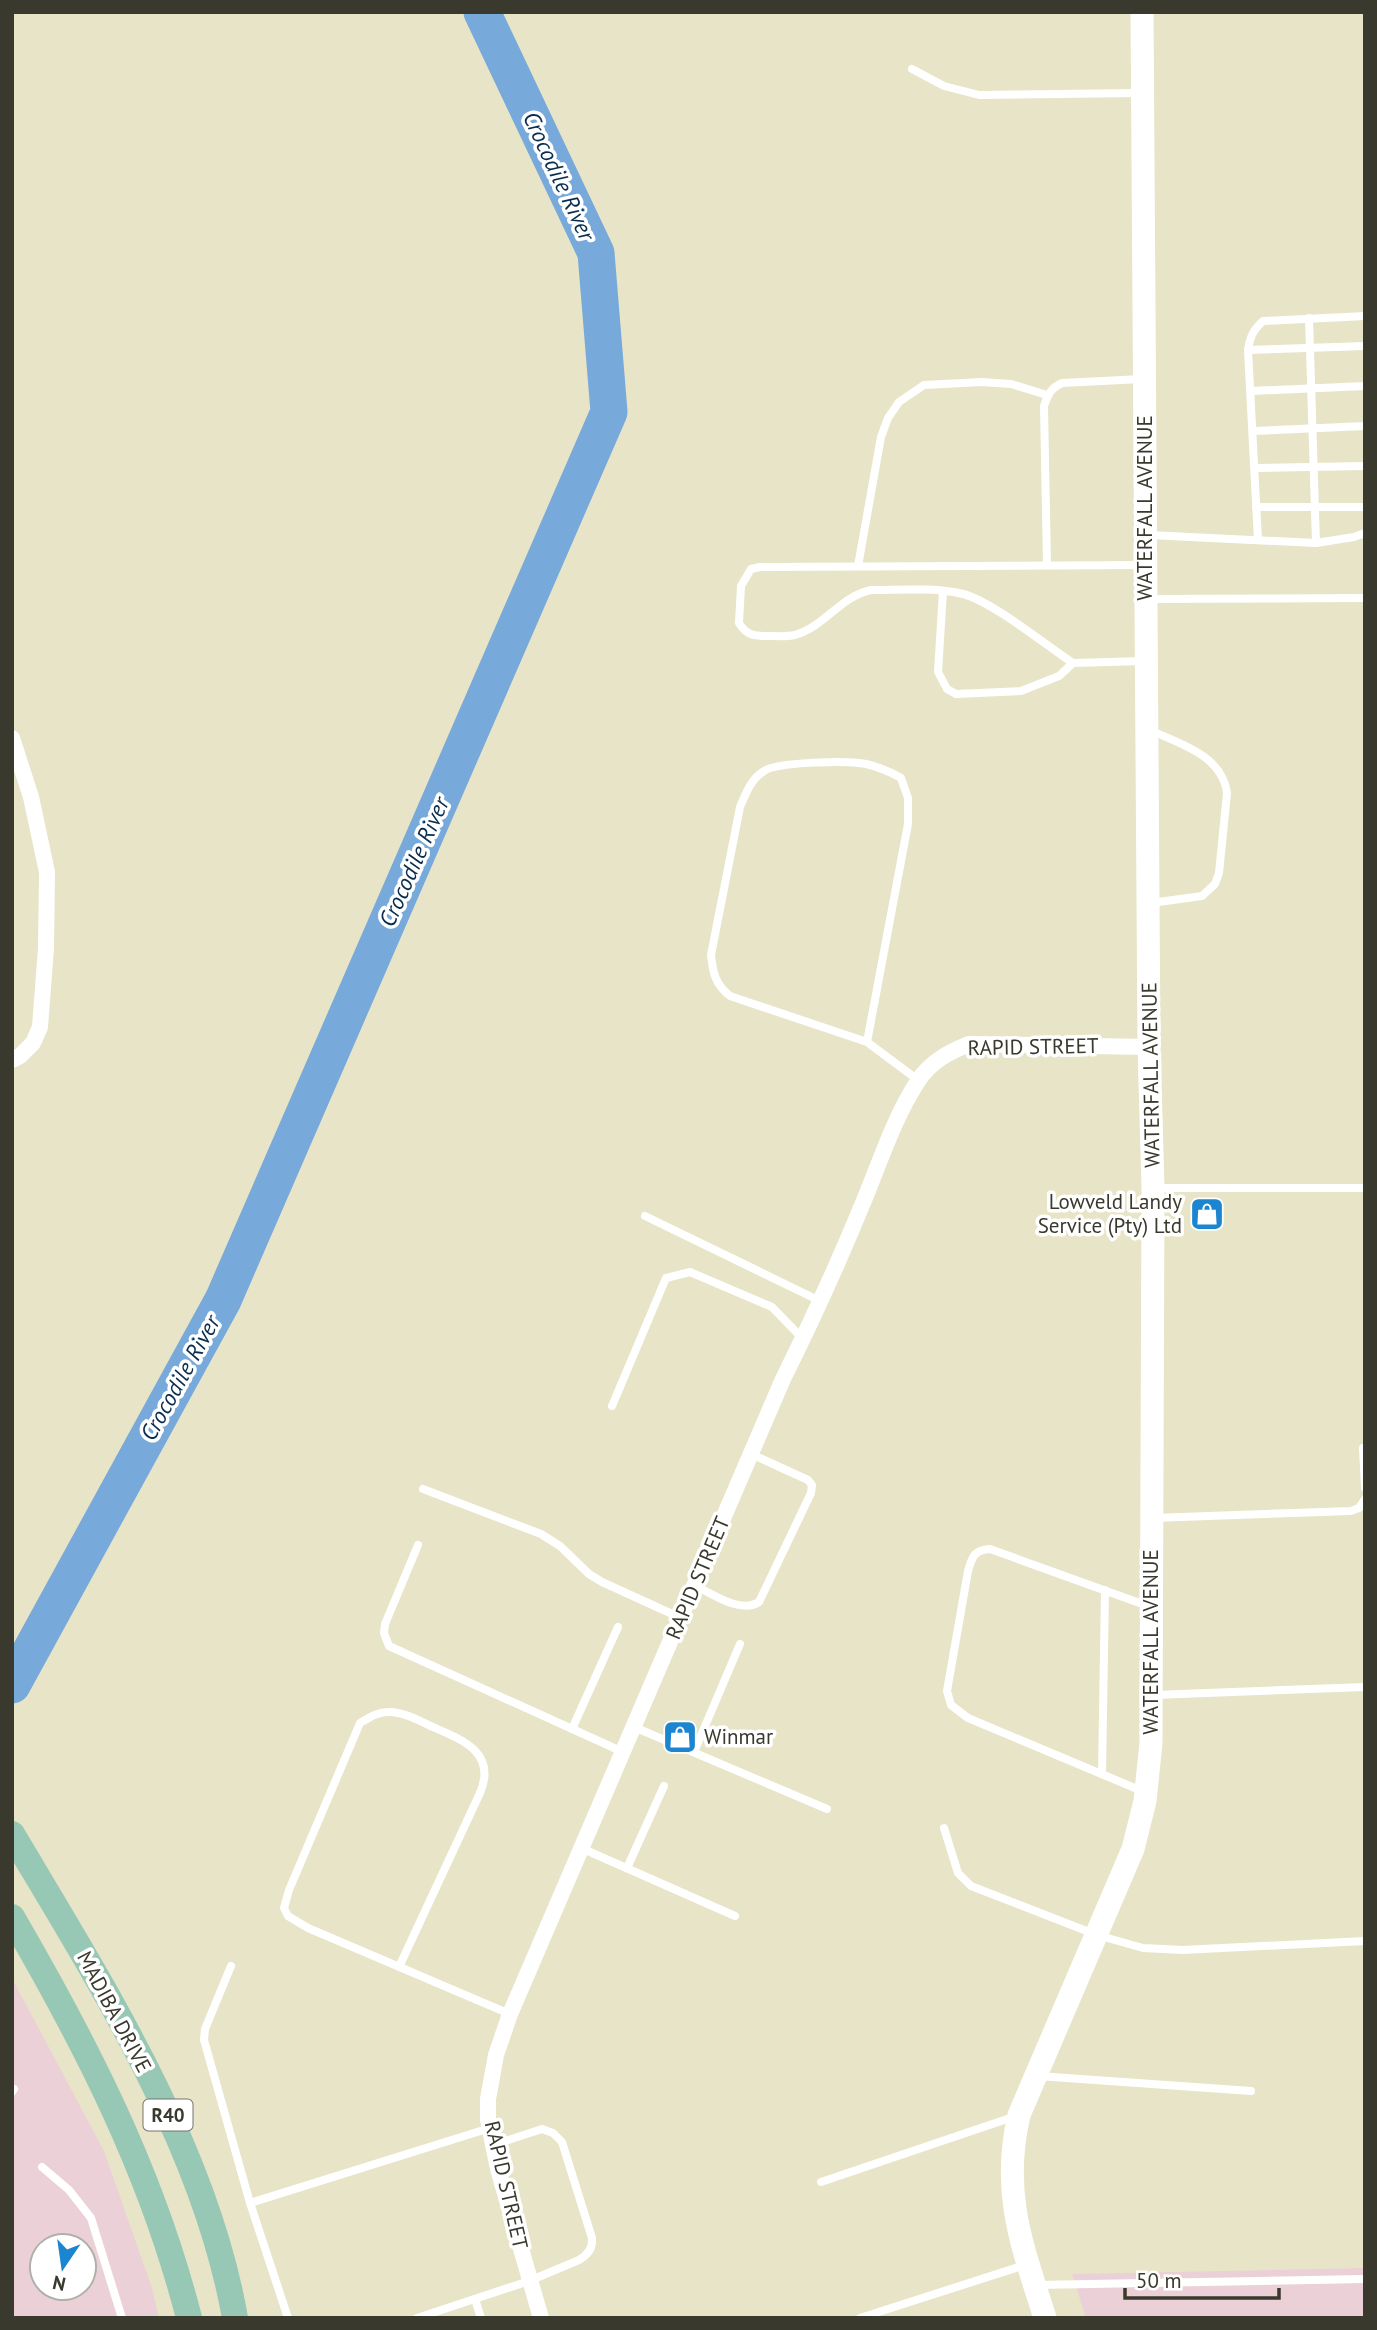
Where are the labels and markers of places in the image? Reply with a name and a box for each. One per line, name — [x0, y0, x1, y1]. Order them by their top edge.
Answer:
place label: Lowveld Landy Service (Pty) Ltd — [1038, 1188, 1182, 1239]
shop icon: Lowveld Landy Service (Pty) Ltd — [1188, 1195, 1226, 1233]
shop icon: Winmar — [661, 1718, 699, 1756]
place label: Winmar — [704, 1723, 773, 1750]

